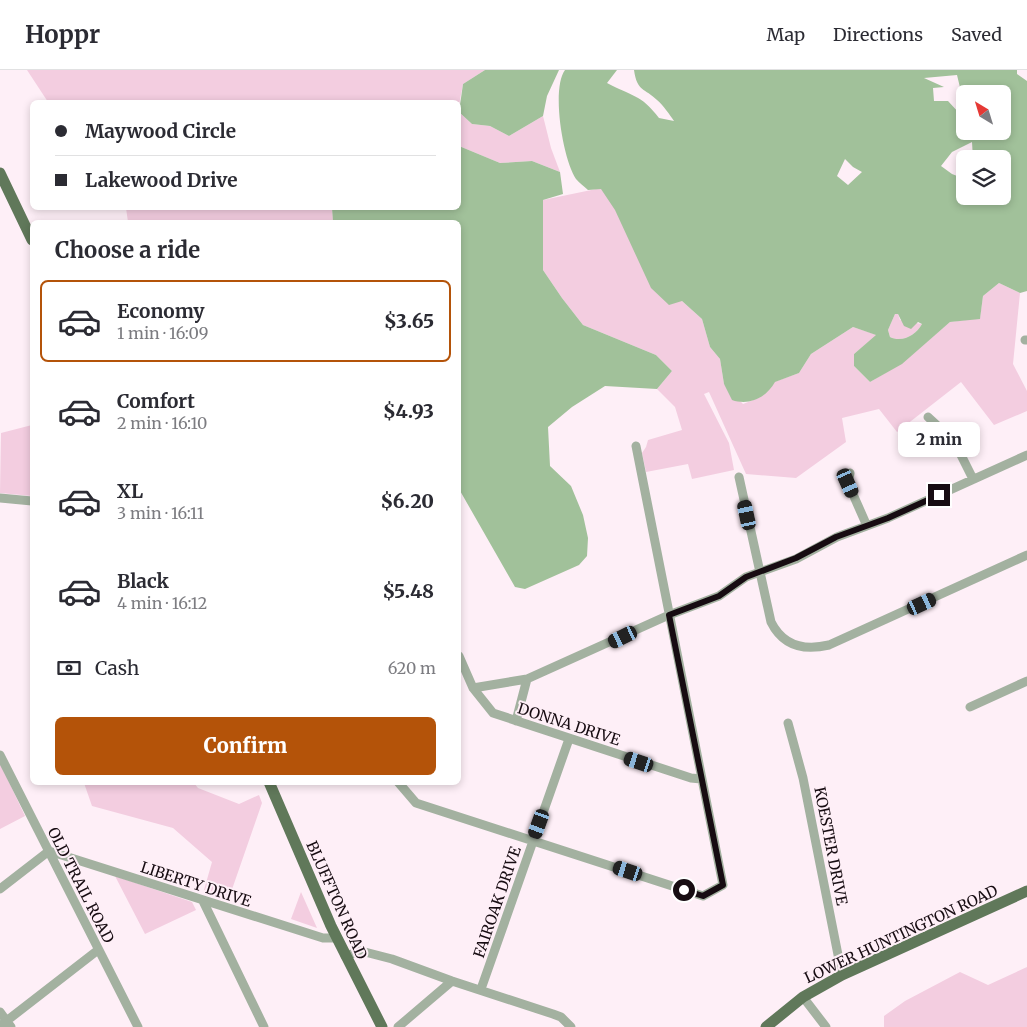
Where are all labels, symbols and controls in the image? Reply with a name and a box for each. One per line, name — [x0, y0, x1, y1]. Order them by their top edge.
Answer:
text: Hoppr — [25, 19, 100, 50]
text: Map — [767, 23, 805, 46]
text: Directions — [833, 23, 923, 46]
text: Saved — [951, 23, 1002, 46]
north arrow — [956, 85, 1011, 140]
map controls — [956, 85, 1011, 205]
text: Maywood Circle — [85, 119, 236, 143]
button: layers — [956, 150, 1011, 205]
text: Lakewood Drive — [85, 168, 237, 192]
text: Choose a ride — [55, 236, 200, 264]
icon: car — [57, 299, 102, 344]
text: Economy — [117, 299, 205, 323]
text: $3.65 — [384, 309, 434, 333]
text: 1 min · 16:09 — [117, 323, 209, 343]
icon: car — [57, 389, 102, 434]
text: Comfort — [117, 389, 195, 413]
text: $4.93 — [383, 399, 434, 423]
text: 2 min · 16:10 — [117, 413, 207, 433]
callout: 2 min — [898, 422, 980, 458]
text: 2 min — [916, 429, 962, 449]
car — [835, 466, 860, 500]
icon: car — [57, 479, 102, 524]
text: XL — [117, 479, 143, 503]
route end — [928, 484, 950, 506]
text: $6.20 — [380, 489, 434, 513]
car — [736, 499, 757, 531]
text: 3 min · 16:11 — [117, 503, 204, 523]
icon: car — [57, 569, 102, 614]
text: Black — [117, 569, 169, 593]
text: $5.48 — [382, 579, 434, 603]
car — [905, 591, 938, 617]
text: 4 min · 16:12 — [117, 593, 207, 613]
car — [606, 624, 639, 650]
icon: cash — [55, 654, 83, 682]
text: Cash — [95, 656, 139, 680]
text: 620 m — [388, 658, 436, 678]
street label: DONNA DRIVE — [515, 698, 623, 750]
button: Confirm — [55, 717, 436, 775]
car — [622, 750, 655, 774]
street label: KOESTER DRIVE — [810, 785, 852, 907]
car — [526, 807, 551, 841]
street label: OLD TRAIL ROAD — [44, 824, 118, 946]
street label: BLUFFTON ROAD — [302, 838, 372, 962]
street label: FAIROAK DRIVE — [469, 843, 525, 960]
street label: LIBERTY DRIVE — [138, 857, 254, 911]
car — [611, 859, 644, 883]
route start — [673, 879, 695, 901]
street label: LOWER HUNTINGTON ROAD — [801, 881, 1001, 987]

